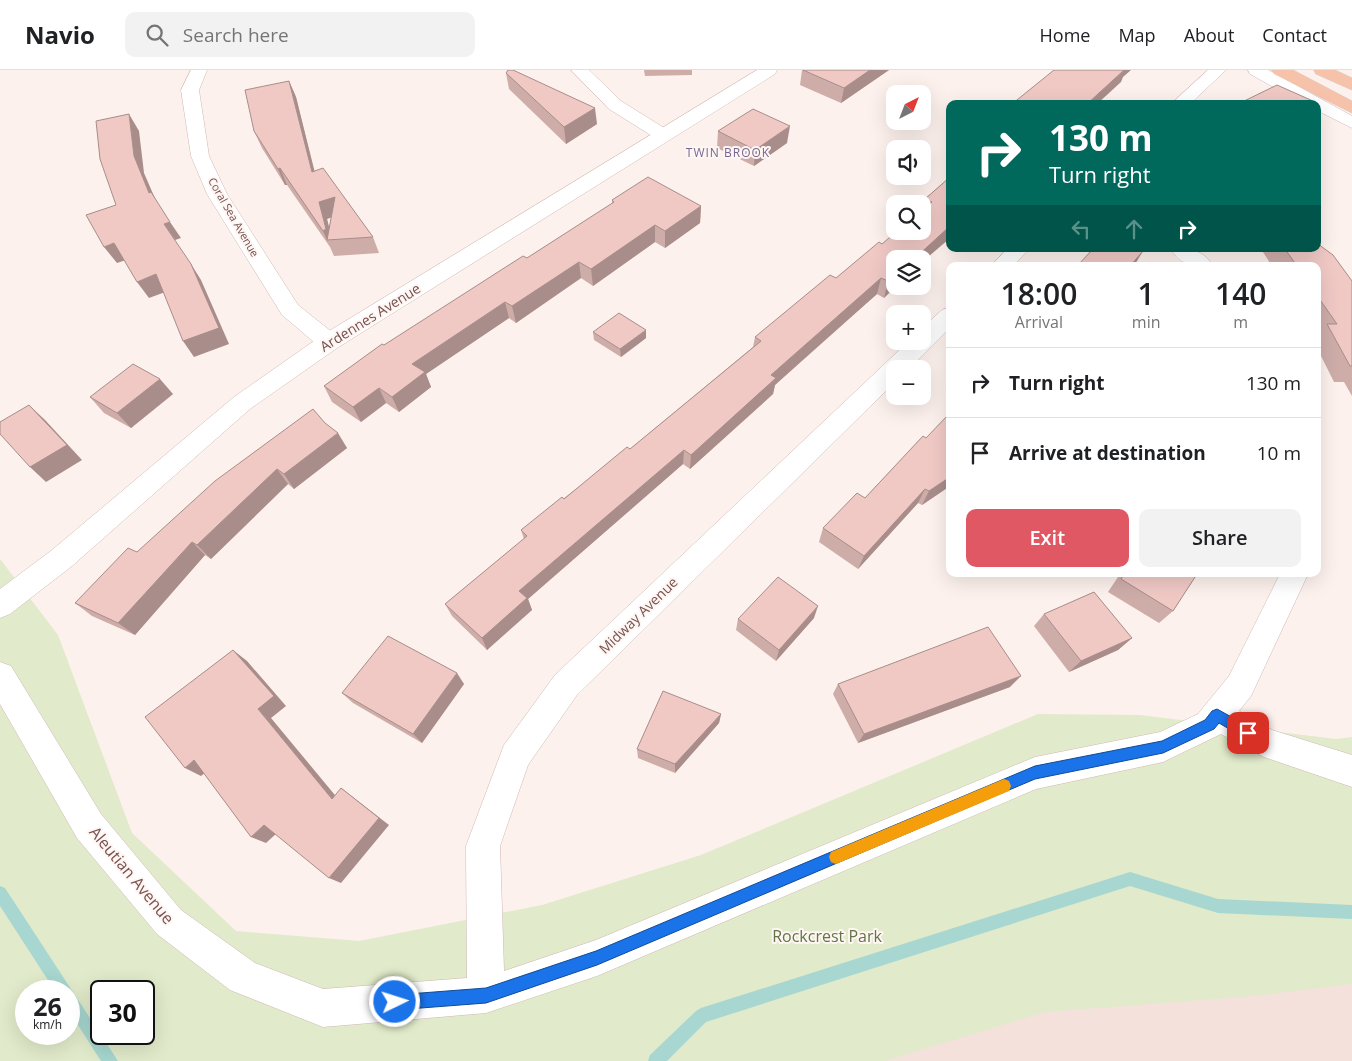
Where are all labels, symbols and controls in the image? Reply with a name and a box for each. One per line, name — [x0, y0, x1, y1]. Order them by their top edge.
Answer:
search box — [125, 12, 475, 57]
text: Navio — [25, 18, 95, 51]
icon: search — [143, 21, 171, 49]
text: Search here — [183, 22, 289, 48]
text: Home — [1040, 23, 1090, 47]
text: Map — [1118, 23, 1156, 47]
text: About — [1184, 23, 1234, 47]
text: Contact — [1262, 23, 1327, 47]
north arrow — [886, 85, 931, 130]
map controls — [886, 85, 931, 405]
text: 130 m — [1049, 114, 1153, 161]
icon: right — [966, 120, 1031, 185]
button: sound — [886, 140, 931, 185]
district label: TWIN BROOK — [686, 144, 770, 161]
text: Turn right — [1049, 159, 1151, 189]
street label: Coral Sea Avenue — [205, 175, 263, 259]
button: search — [886, 195, 931, 240]
icon: left — [1067, 215, 1095, 243]
icon: ahead — [1120, 215, 1148, 243]
icon: right — [1173, 215, 1201, 243]
button: layers — [886, 250, 931, 295]
text: 18:00 — [1001, 273, 1077, 314]
text: 1 — [1138, 273, 1155, 314]
text: 140 — [1215, 273, 1266, 314]
street label: Ardennes Avenue — [316, 278, 424, 356]
button: + — [886, 305, 931, 350]
text: Arrival — [1015, 311, 1063, 333]
text: min — [1132, 311, 1161, 333]
text: m — [1233, 311, 1248, 333]
button: − — [886, 360, 931, 405]
icon: right — [966, 369, 994, 397]
text: Turn right — [1009, 370, 1104, 396]
text: 130 m — [1246, 370, 1301, 396]
icon: arrive — [966, 439, 994, 467]
text: Arrive at destination — [1009, 440, 1206, 466]
text: 10 m — [1257, 440, 1301, 466]
button: Exit — [966, 509, 1129, 567]
button: Share — [1139, 509, 1301, 567]
street label: Midway Avenue — [594, 572, 682, 658]
pin — [1227, 712, 1269, 754]
icon: arrive — [1234, 719, 1262, 747]
street label: Aleutian Avenue — [85, 821, 179, 929]
park label: Rockcrest Park — [772, 925, 882, 947]
position arrow — [368, 975, 420, 1027]
speed limit sign: 30 — [90, 980, 155, 1045]
text: 26 — [33, 989, 62, 1023]
text: km/h — [33, 1016, 62, 1033]

